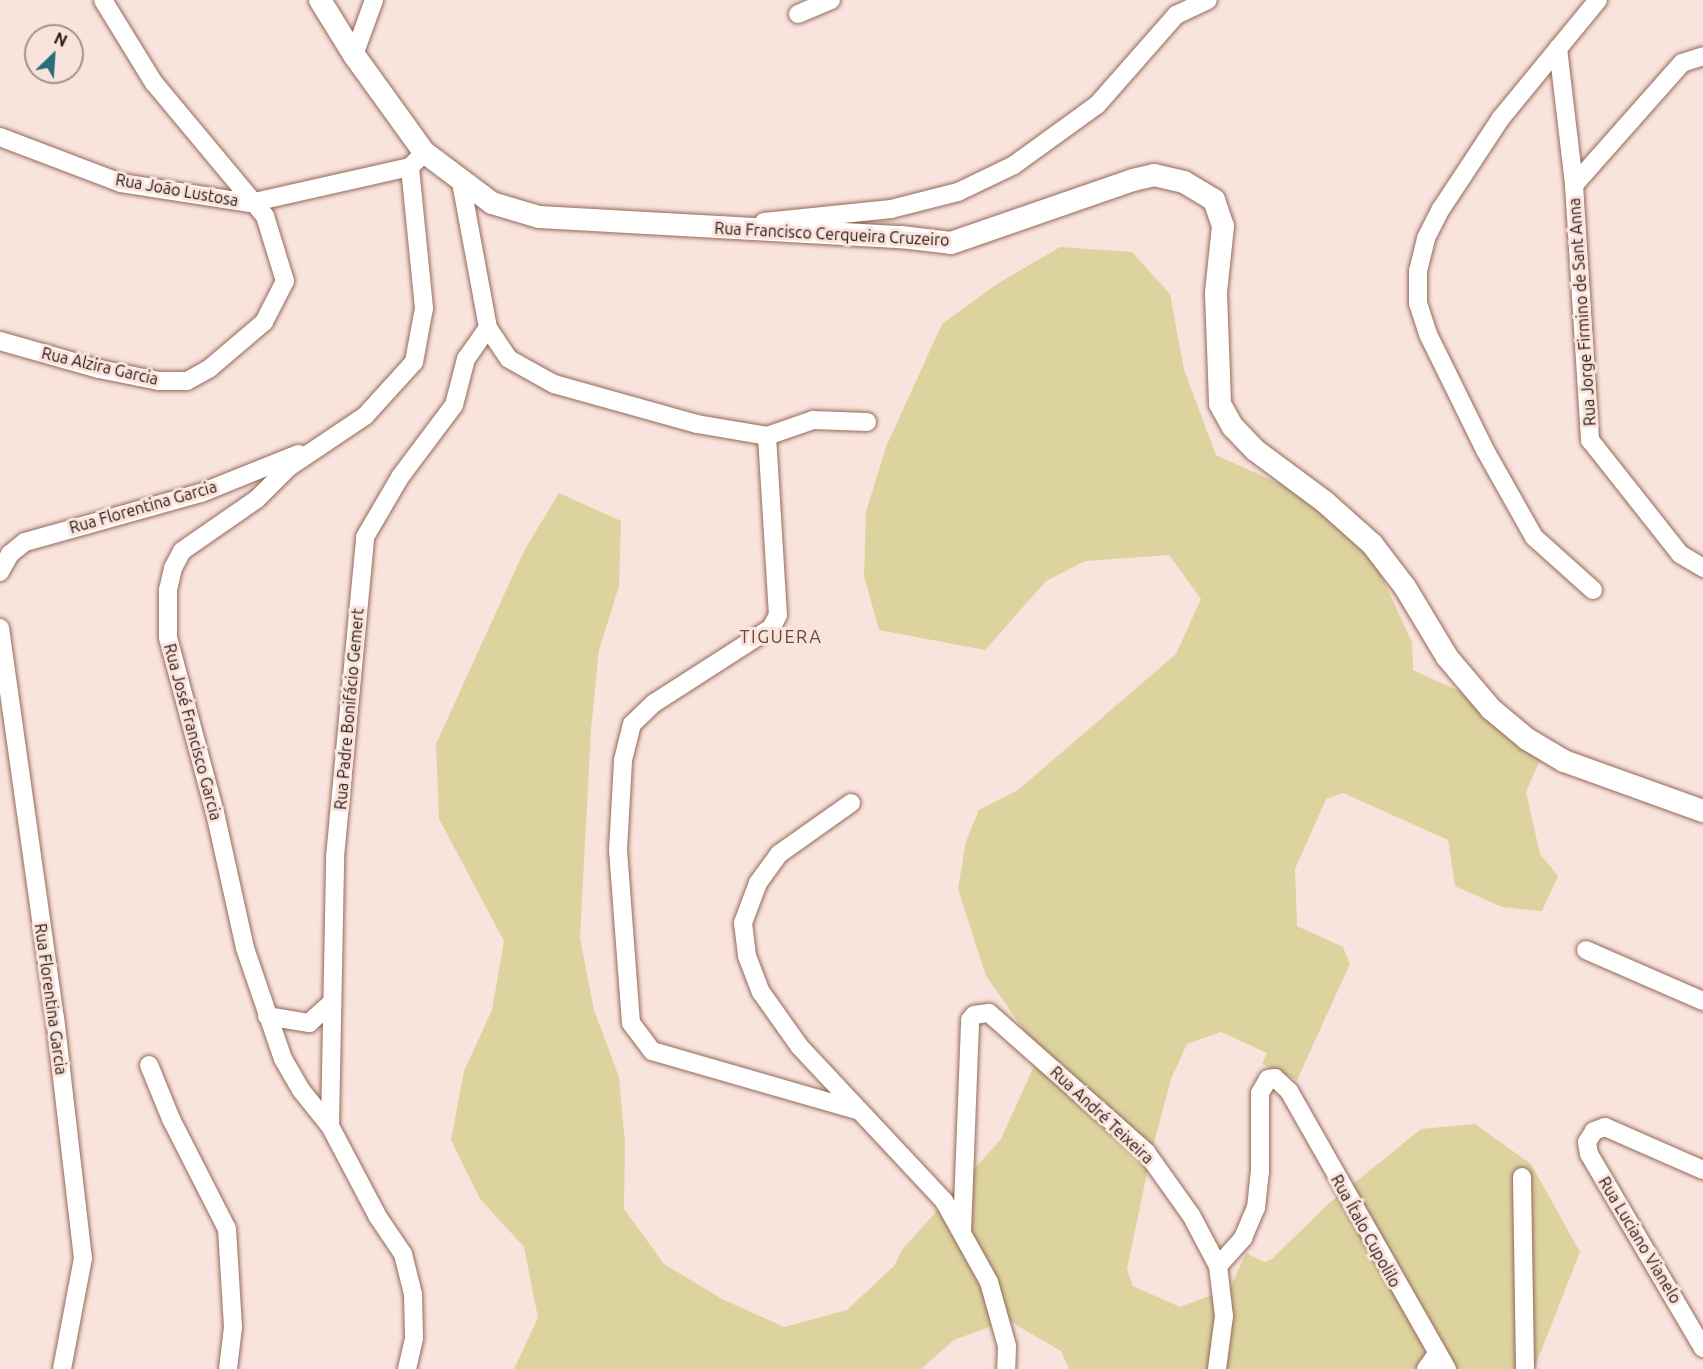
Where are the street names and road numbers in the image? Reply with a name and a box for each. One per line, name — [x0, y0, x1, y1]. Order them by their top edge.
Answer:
street label: Rua João Lustosa — [114, 170, 240, 210]
street label: Rua Jorge Firmino de Sant Anna — [1564, 197, 1600, 427]
street label: Rua Francisco Cerqueira Cruzeiro — [714, 218, 950, 250]
street label: Rua Alzira Garcia — [40, 343, 160, 389]
street label: Rua Florentina Garcia — [67, 477, 219, 537]
street label: Rua Padre Bonifácio Gemert — [331, 607, 367, 811]
street label: Rua José Francisco Garcia — [160, 641, 226, 823]
street label: Rua Florentina Garcia — [31, 922, 71, 1076]
street label: Rua André Teixeira — [1046, 1062, 1158, 1168]
street label: Rua Ítalo Cupolilo — [1327, 1171, 1405, 1291]
street label: Rua Luciano Vianelo — [1595, 1173, 1685, 1307]

